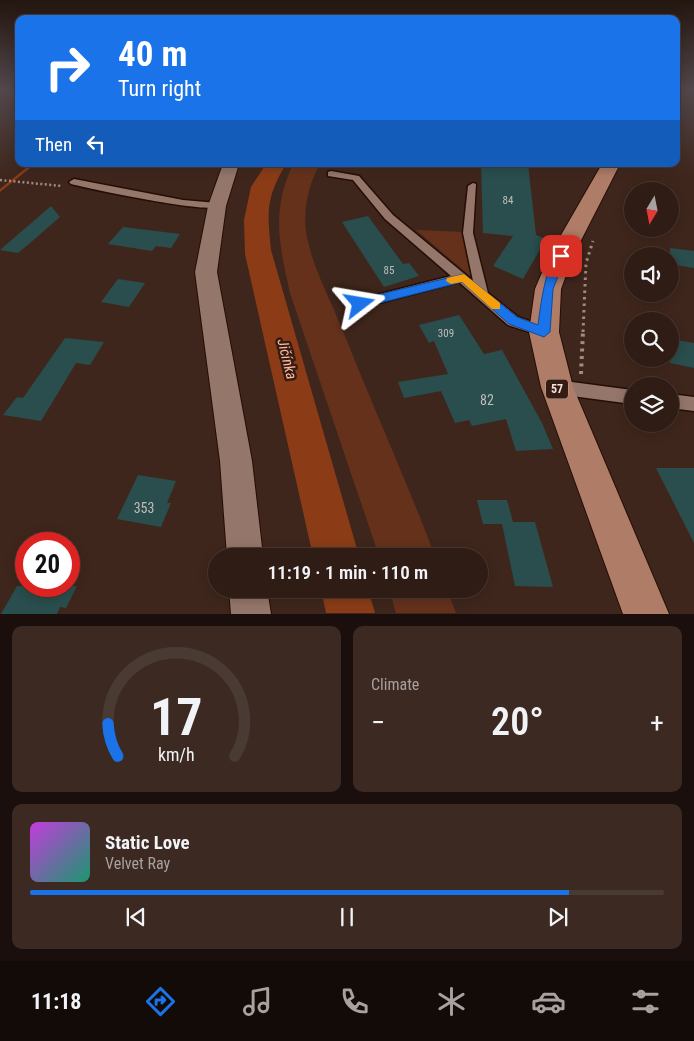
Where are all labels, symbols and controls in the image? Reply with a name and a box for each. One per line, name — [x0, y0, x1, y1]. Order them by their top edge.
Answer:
text: 40 m — [118, 34, 187, 75]
icon: right — [35, 35, 100, 100]
text: Turn right — [118, 76, 201, 101]
icon: left — [82, 130, 110, 158]
text: Then — [35, 133, 72, 156]
north arrow — [624, 182, 679, 238]
map controls — [624, 182, 679, 432]
house number: 84 — [503, 194, 514, 207]
pin — [540, 235, 582, 277]
icon: arrive — [547, 242, 575, 270]
button: sound — [624, 247, 679, 302]
house number: 85 — [384, 264, 394, 277]
position arrow — [333, 277, 385, 329]
button: search — [624, 312, 679, 367]
house number: 309 — [438, 327, 454, 340]
water label: Jičínka — [273, 337, 301, 381]
button: layers — [624, 377, 679, 432]
road number: 57 — [546, 379, 568, 398]
house number: 82 — [480, 392, 494, 408]
house number: 353 — [134, 500, 154, 516]
speed limit sign: 20 — [15, 532, 80, 597]
text: 11:19 · 1 min · 110 m — [268, 561, 428, 584]
text: Climate — [371, 675, 419, 694]
text: 17 — [150, 687, 203, 748]
text: 20° — [491, 700, 544, 744]
text: − — [371, 706, 385, 739]
text: + — [650, 706, 664, 739]
text: km/h — [158, 744, 195, 765]
text: Static Love — [105, 831, 190, 854]
text: Velvet Ray — [105, 854, 170, 873]
icon: previous — [122, 903, 150, 931]
icon: pause — [333, 903, 361, 931]
icon: next — [544, 903, 572, 931]
icon: directions — [143, 984, 178, 1019]
icon: music — [240, 984, 275, 1019]
icon: phone — [337, 984, 372, 1019]
icon: climate — [434, 984, 469, 1019]
icon: car — [531, 984, 566, 1019]
icon: filters — [628, 984, 663, 1019]
text: 11:18 — [31, 989, 81, 1014]

